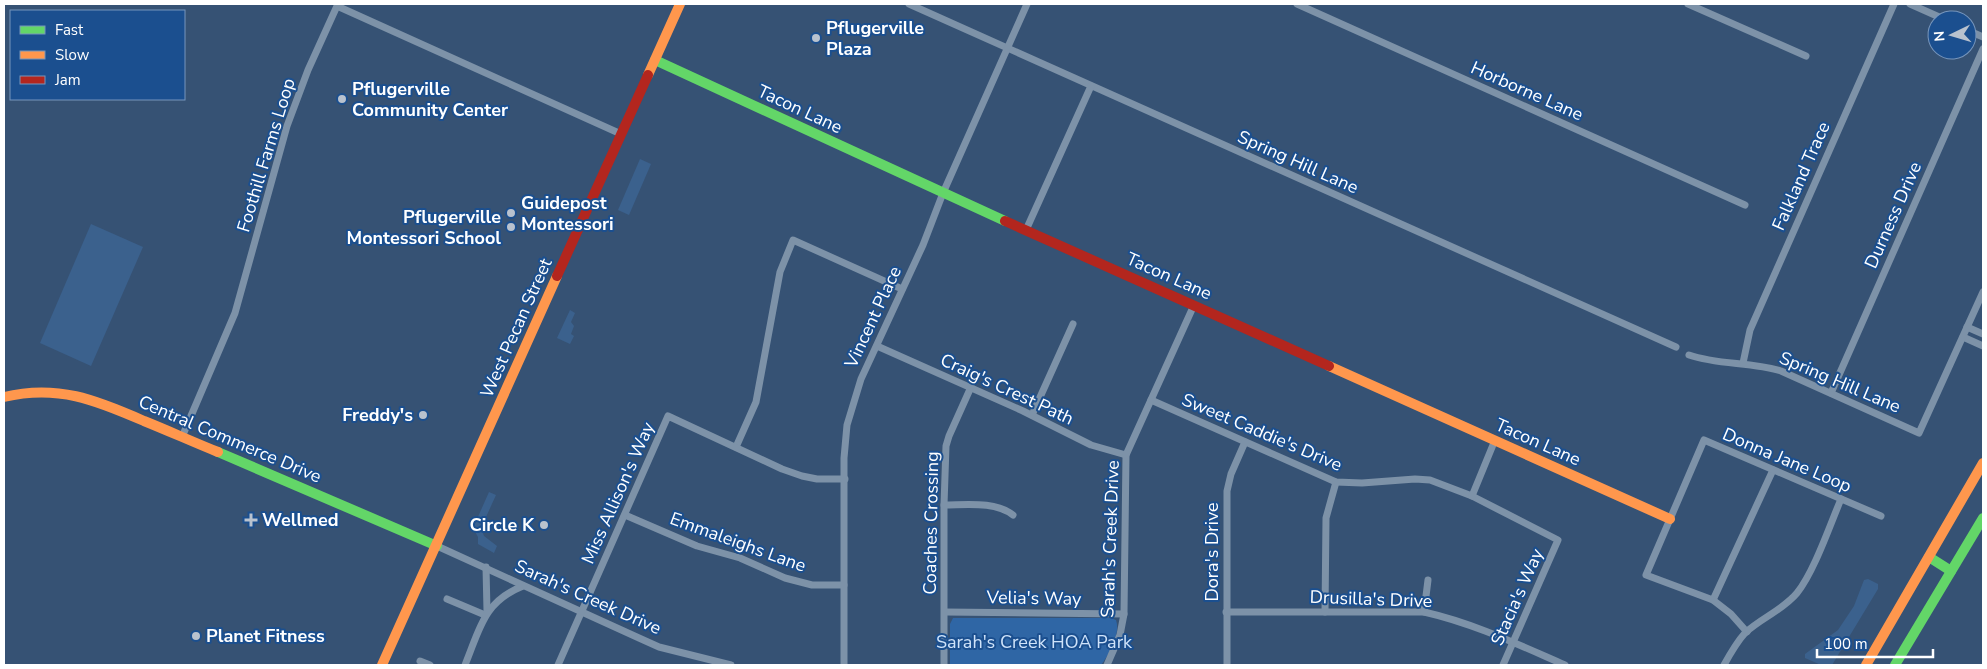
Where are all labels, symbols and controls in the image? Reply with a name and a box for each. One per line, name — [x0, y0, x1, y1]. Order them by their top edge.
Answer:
legend — [10, 10, 185, 100]
north arrow — [1927, 10, 1977, 60]
place label: Pflugerville Plaza — [826, 16, 924, 61]
text: Fast — [55, 20, 84, 40]
text: N — [1930, 30, 1949, 42]
marker: Pflugerville Plaza — [810, 32, 822, 44]
text: Slow — [55, 45, 90, 65]
street label: Horborne Lane — [1467, 56, 1587, 126]
text: Jam — [54, 70, 81, 90]
street label: Foothill Farms Loop — [231, 75, 301, 235]
place label: Pflugerville Community Center — [352, 77, 508, 122]
street label: Tacon Lane — [754, 79, 846, 139]
marker: Pflugerville Community Center — [336, 93, 348, 105]
street label: Falkland Trace — [1766, 118, 1836, 234]
street label: Spring Hill Lane — [1234, 125, 1362, 199]
street label: Durness Drive — [1859, 158, 1927, 272]
place label: Guidepost Montessori — [521, 191, 614, 236]
place label: Pflugerville Montessori School — [347, 205, 501, 250]
marker: Guidepost Montessori — [505, 207, 517, 219]
marker: Pflugerville Montessori School — [505, 221, 517, 233]
street label: Tacon Lane — [1122, 247, 1216, 305]
street label: West Pecan Street — [474, 254, 558, 401]
street label: Vincent Place — [839, 262, 907, 373]
street label: Spring Hill Lane — [1776, 346, 1904, 418]
street label: Craig's Crest Path — [936, 348, 1078, 430]
street label: Sweet Caddie's Drive — [1178, 387, 1346, 477]
street label: Central Commerce Drive — [135, 390, 325, 488]
place label: Freddy's — [342, 403, 413, 427]
marker: Freddy's — [417, 409, 429, 421]
street label: Tacon Lane — [1491, 413, 1585, 471]
street label: Miss Allison's Way — [576, 418, 660, 568]
street label: Donna Jane Loop — [1719, 422, 1855, 498]
street label: Coaches Crossing — [918, 451, 944, 595]
street label: Sarah's Creek Drive — [1095, 460, 1125, 618]
street label: Dora's Drive — [1200, 502, 1224, 602]
street label: Emmaleighs Lane — [667, 506, 809, 578]
place label: Wellmed — [262, 508, 338, 532]
marker: Wellmed — [244, 513, 258, 527]
place label: Circle K — [470, 513, 535, 537]
marker: Circle K — [538, 519, 550, 531]
street label: Stacia's Way — [1485, 544, 1549, 649]
street label: Sarah's Creek Drive — [511, 554, 665, 640]
street label: Velia's Way — [985, 585, 1082, 611]
street label: Drusilla's Drive — [1309, 585, 1433, 613]
place label: Planet Fitness — [206, 624, 325, 648]
scale bar — [1817, 626, 1933, 658]
marker: Planet Fitness — [190, 630, 202, 642]
park label: Sarah's Creek HOA Park — [936, 630, 1133, 654]
text: 100 m — [1824, 634, 1868, 654]

